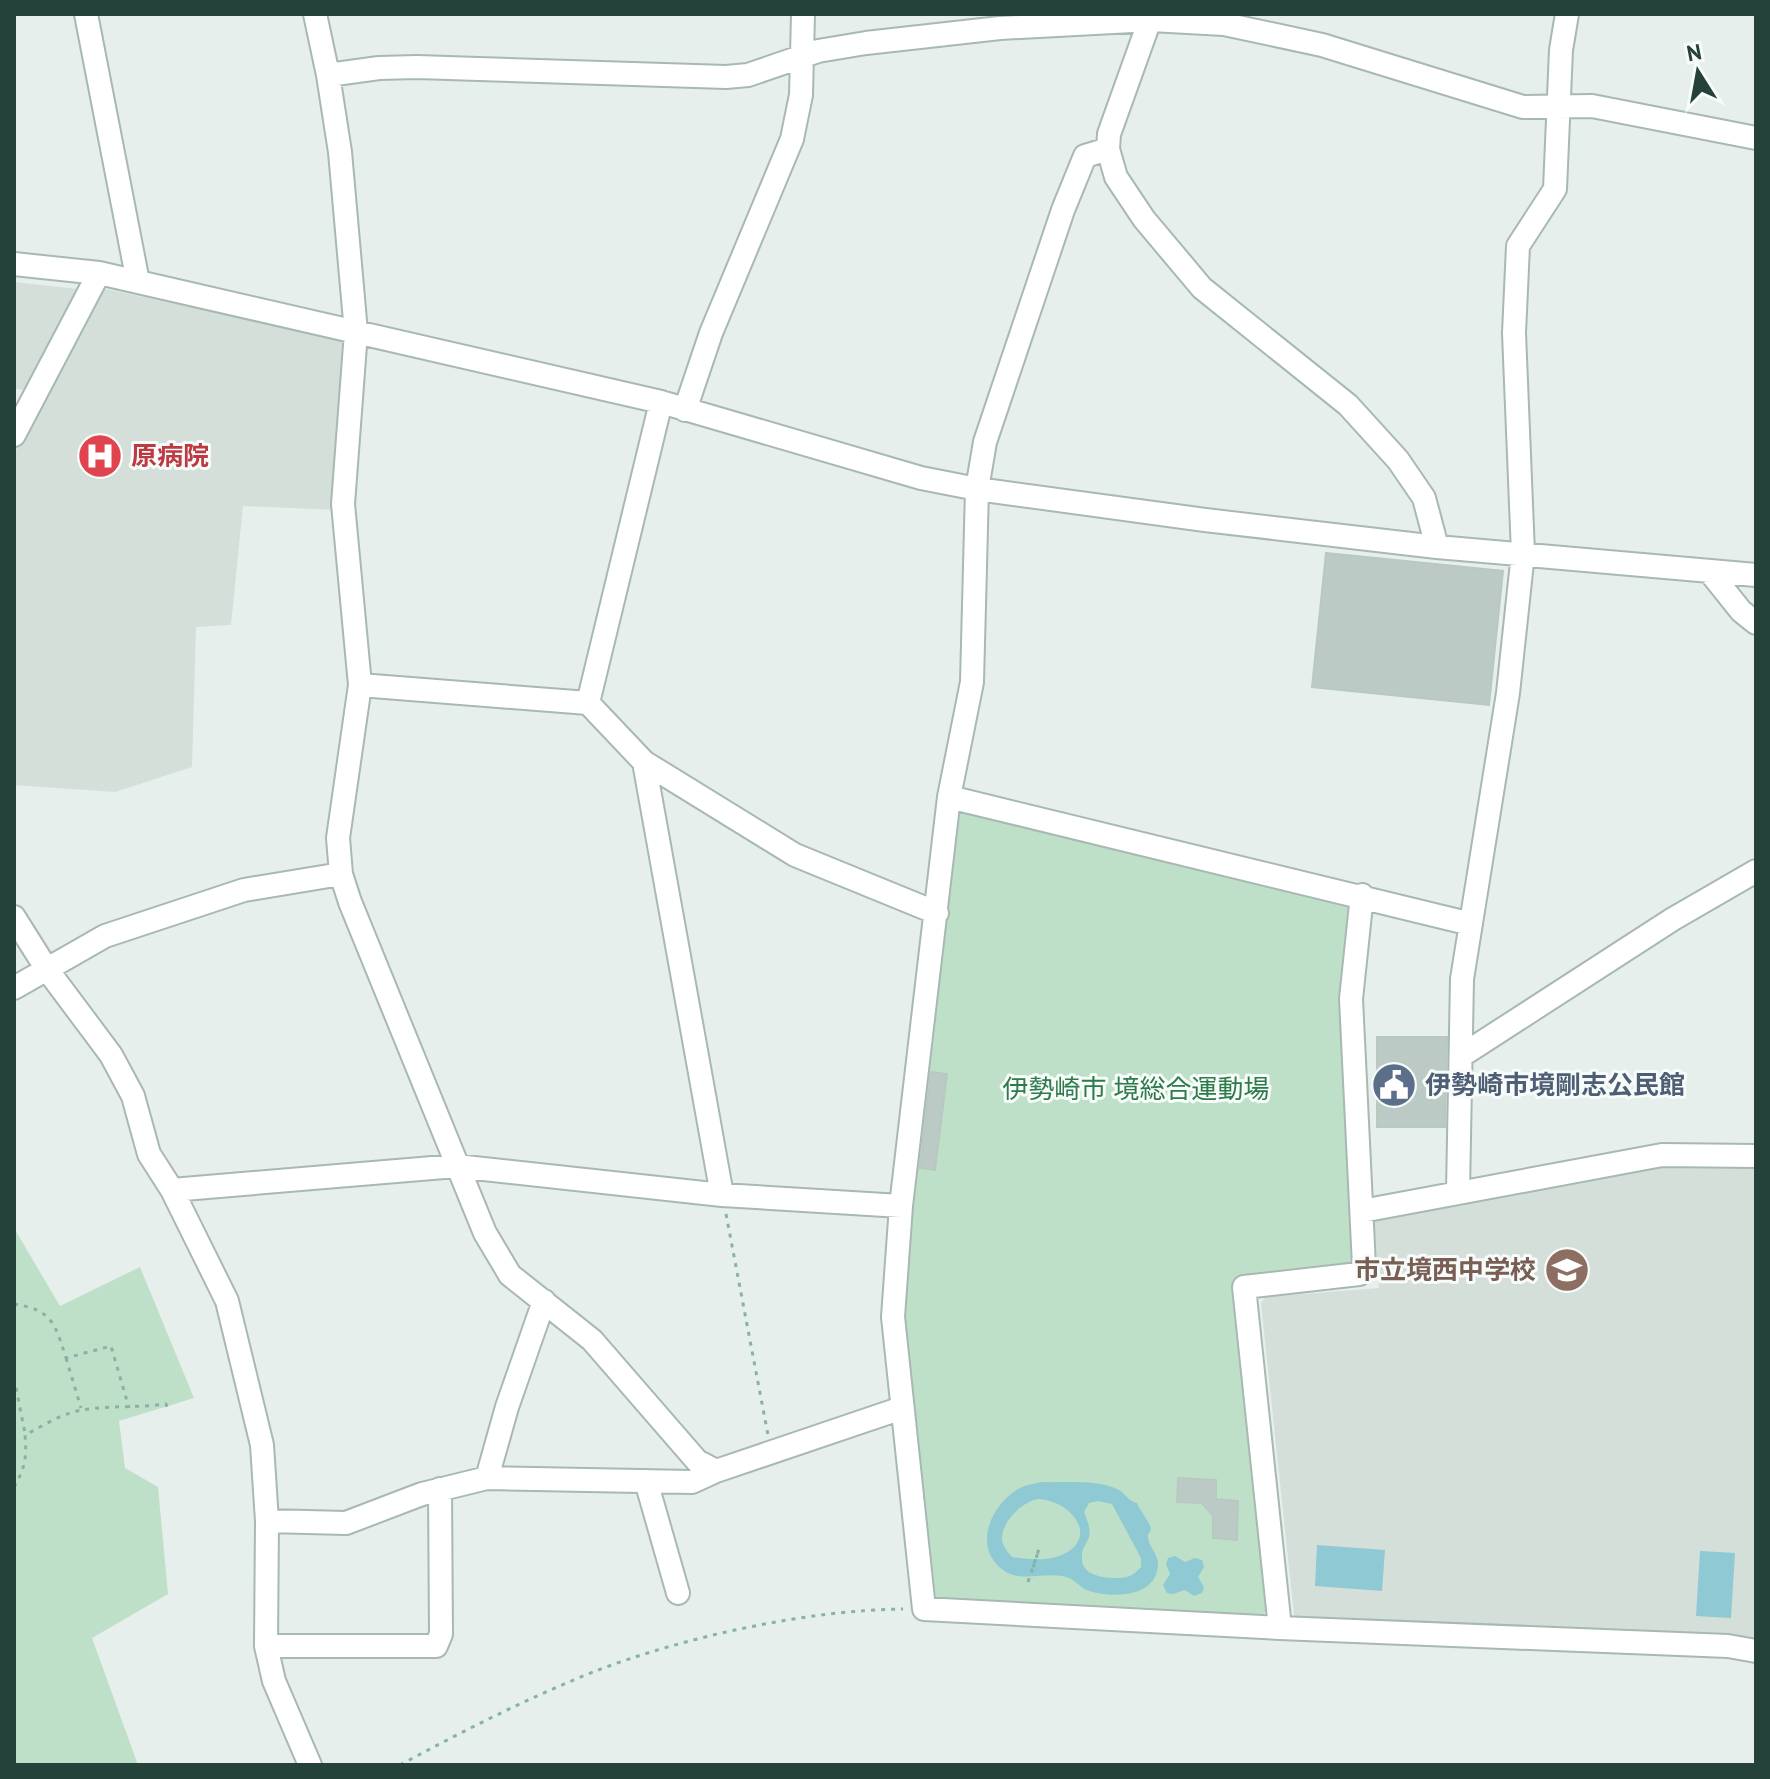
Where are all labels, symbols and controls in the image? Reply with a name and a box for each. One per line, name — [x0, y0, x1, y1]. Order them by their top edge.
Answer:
north arrow — [1658, 32, 1738, 112]
text: N — [1684, 37, 1704, 67]
hospital icon: 原病院 — [76, 432, 124, 480]
place label: 原病院 — [131, 439, 209, 472]
public building icon: 伊勢崎市境剛志公民館 — [1370, 1061, 1418, 1109]
place label: 伊勢崎市境剛志公民館 — [1425, 1068, 1685, 1101]
park label: 伊勢崎市 境総合運動場 — [1003, 1072, 1269, 1105]
school or university icon: 市立境西中学校 — [1543, 1246, 1591, 1294]
place label: 市立境西中学校 — [1354, 1253, 1536, 1286]

